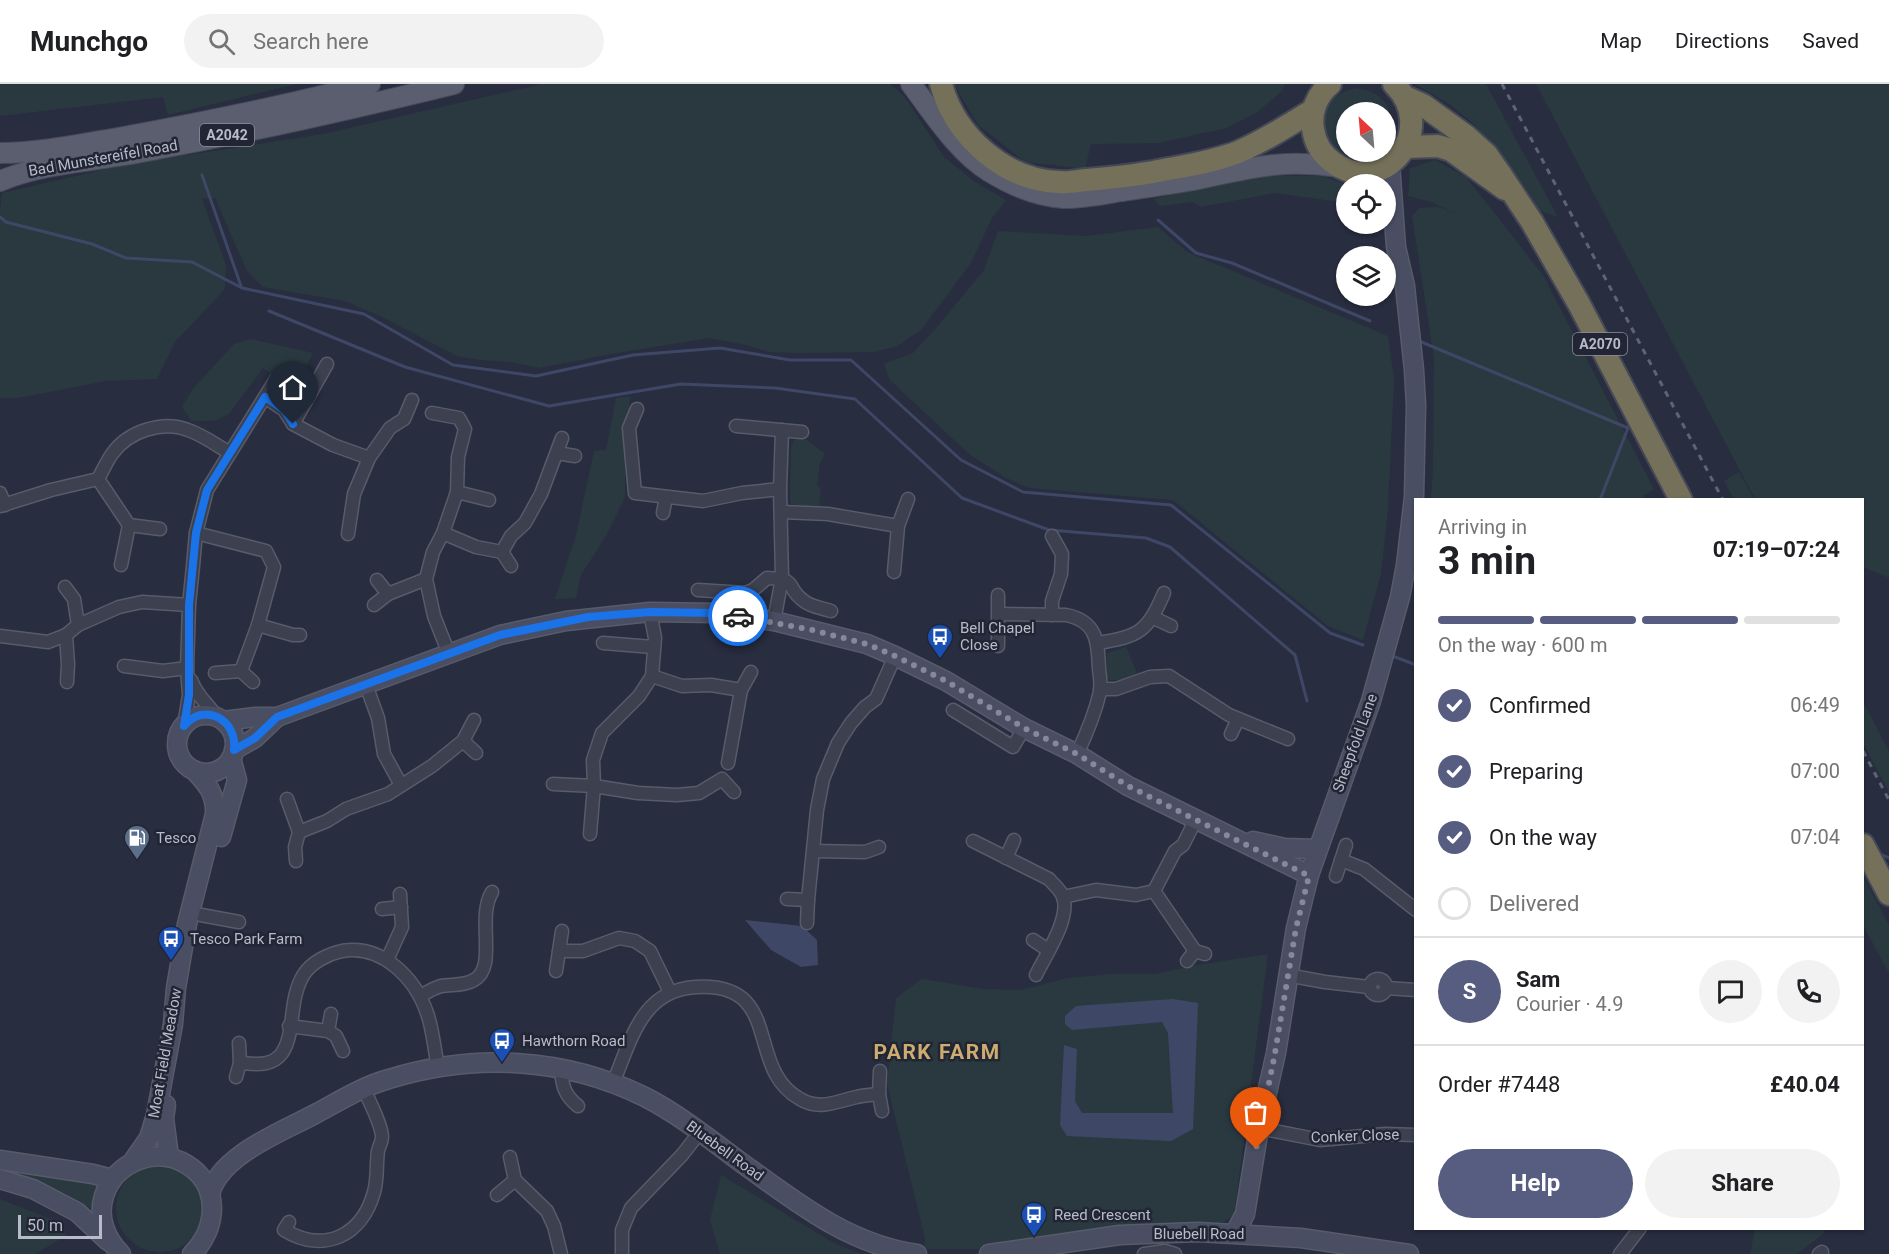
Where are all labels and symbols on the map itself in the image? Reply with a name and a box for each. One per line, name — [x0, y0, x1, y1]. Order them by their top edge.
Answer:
north arrow — [1336, 102, 1396, 162]
road number: A2042 — [200, 124, 254, 146]
street label: Bad Munstereifel Road — [27, 136, 179, 180]
road number: A2070 — [1573, 333, 1627, 355]
pin — [267, 362, 318, 424]
courier — [708, 586, 768, 646]
place label: Bell Chapel Close — [960, 619, 1035, 654]
bus stop icon: Bell Chapel Close — [925, 622, 955, 660]
street label: Sheepfold Lane — [1329, 691, 1381, 795]
fuel station icon: Tesco — [122, 823, 152, 861]
place label: Tesco — [156, 829, 196, 847]
bus stop icon: Tesco Park Farm — [156, 924, 186, 962]
place label: Tesco Park Farm — [190, 930, 302, 948]
street label: Moat Field Meadow — [145, 987, 185, 1119]
bus stop icon: Hawthorn Road — [487, 1026, 517, 1064]
place label: Hawthorn Road — [522, 1032, 625, 1050]
district label: PARK FARM — [873, 1040, 1001, 1064]
pin — [1230, 1087, 1281, 1149]
street label: Bluebell Road — [683, 1117, 767, 1185]
street label: Conker Close — [1310, 1125, 1400, 1147]
bus stop icon: Reed Crescent — [1019, 1200, 1049, 1238]
place label: Reed Crescent — [1054, 1206, 1151, 1224]
scale bar — [18, 1212, 102, 1240]
street label: Bluebell Road — [1153, 1225, 1245, 1243]

